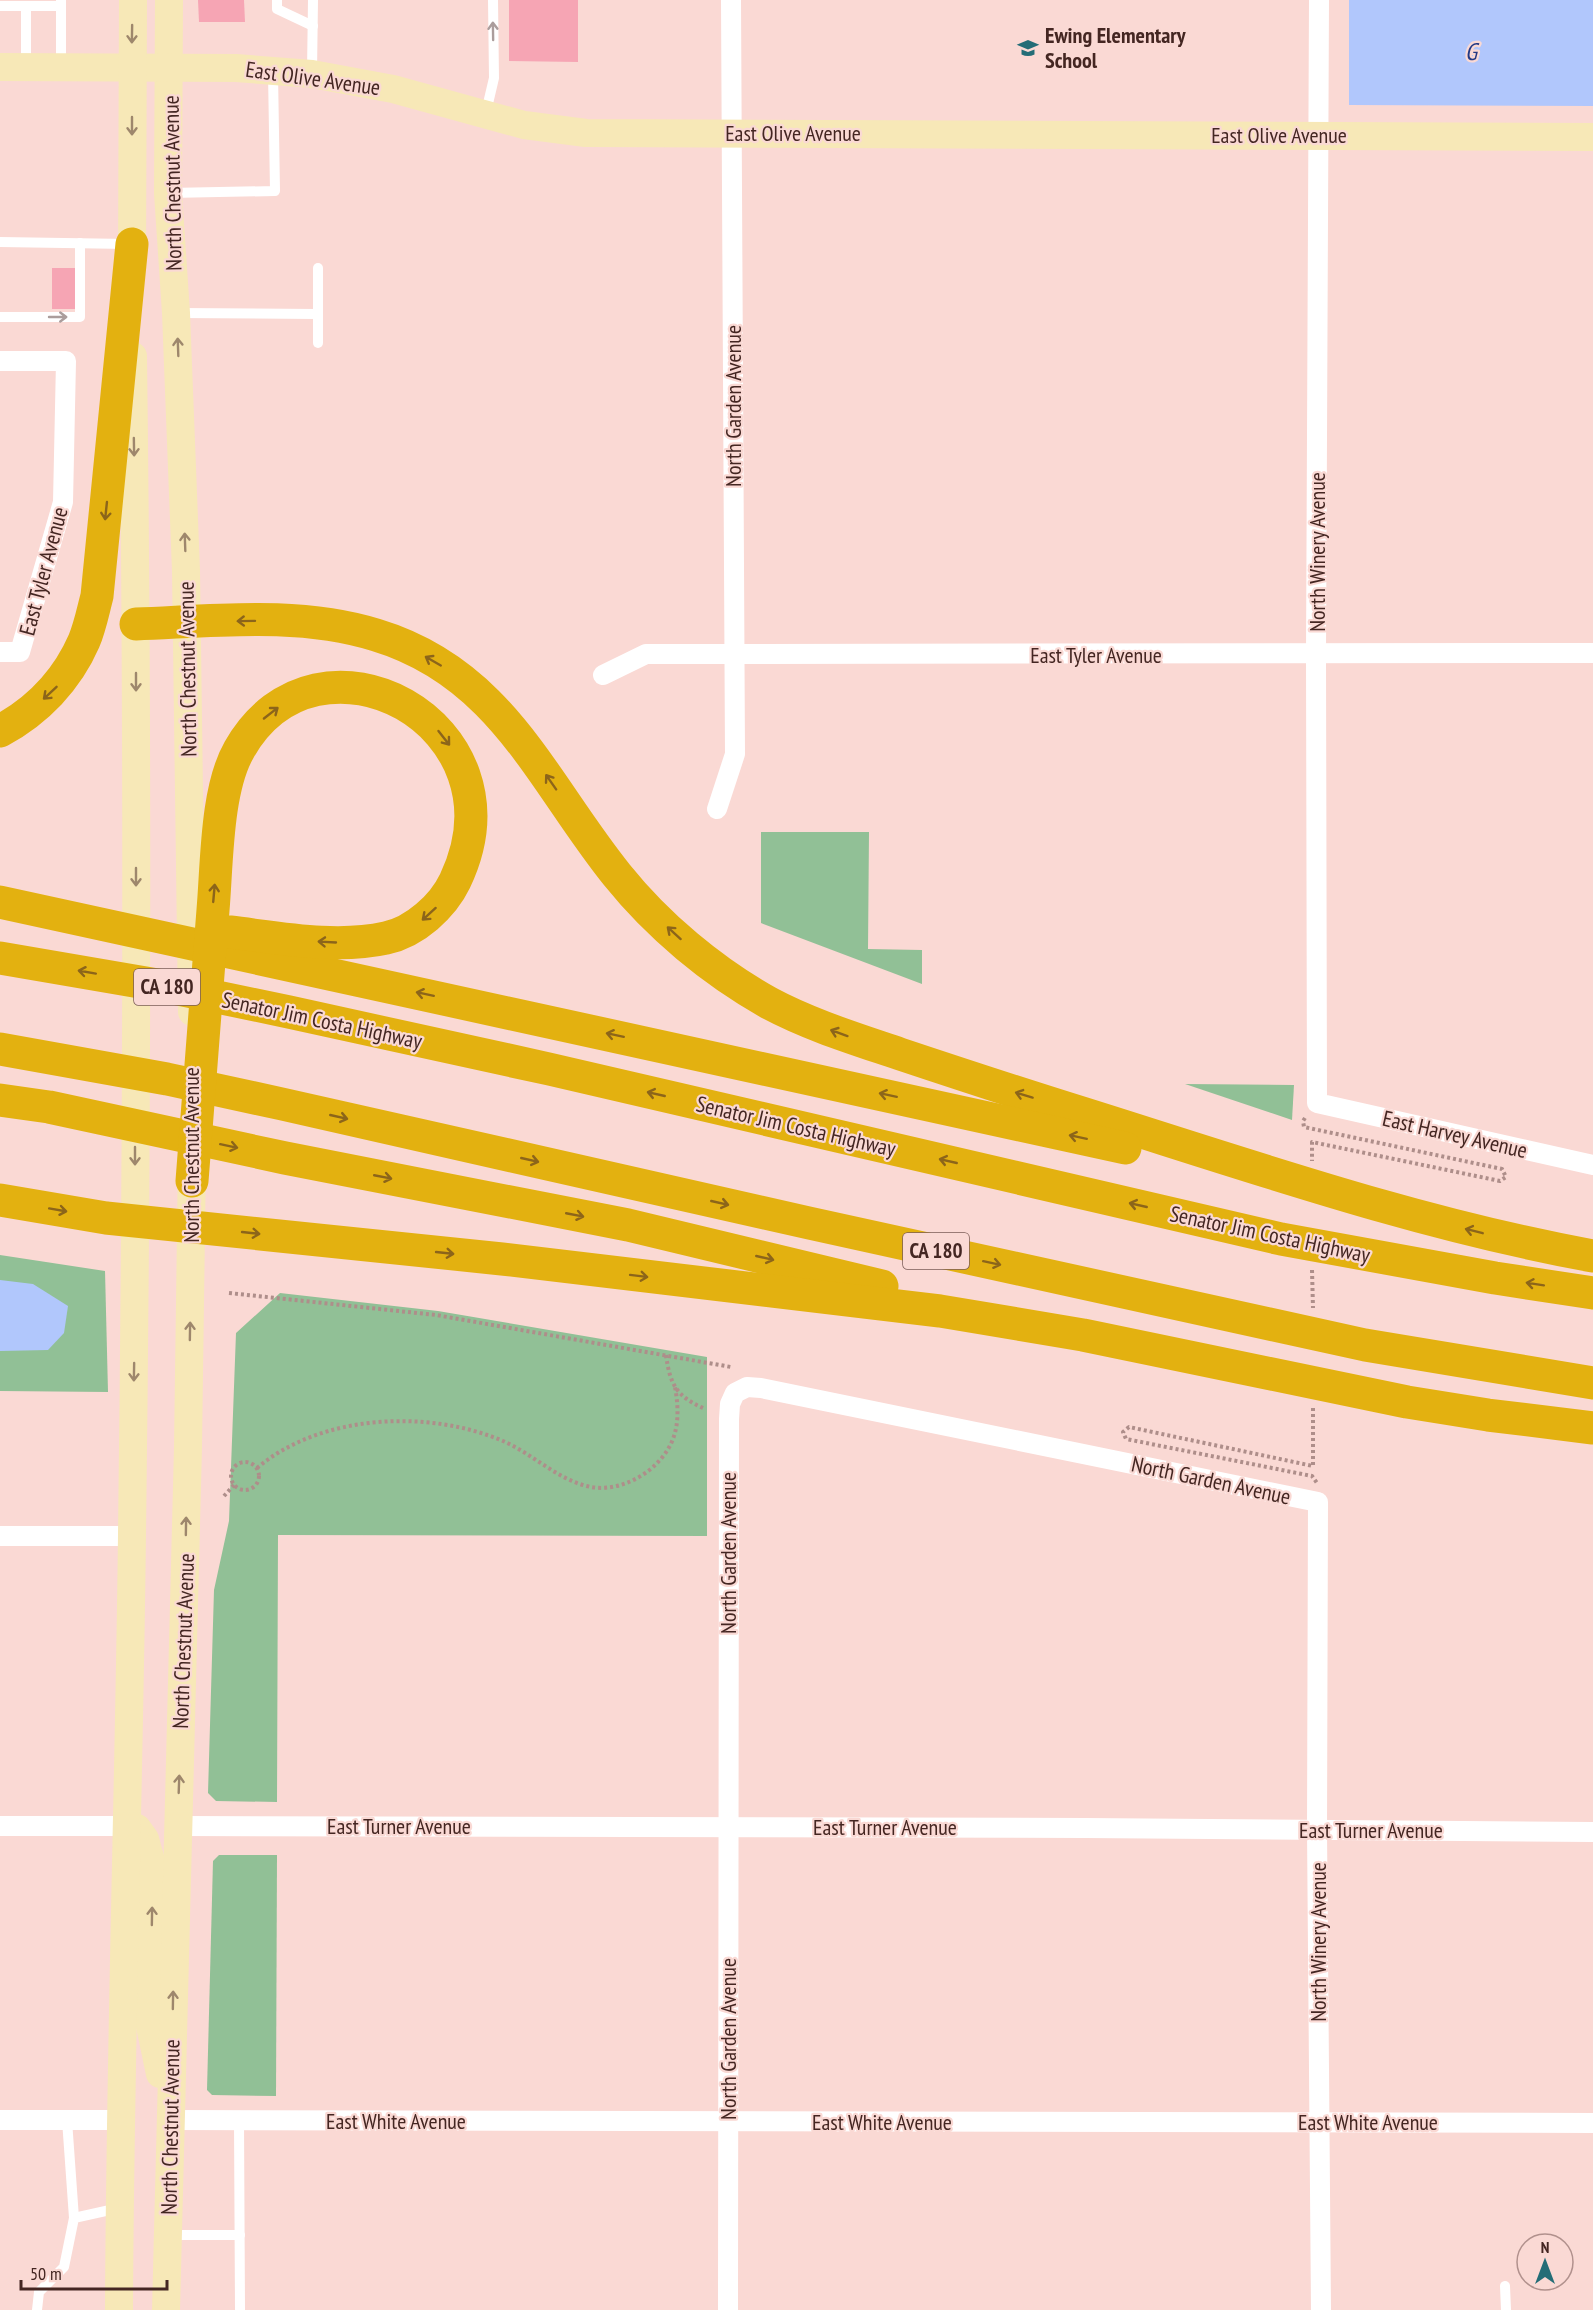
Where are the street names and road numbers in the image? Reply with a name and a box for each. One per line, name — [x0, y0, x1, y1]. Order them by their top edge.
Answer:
street label: East Olive Avenue — [244, 55, 382, 101]
street label: North Chestnut Avenue — [156, 95, 188, 271]
street label: East Olive Avenue — [725, 119, 861, 147]
street label: East Olive Avenue — [1211, 121, 1347, 149]
street label: North Garden Avenue — [719, 325, 747, 487]
street label: North Winery Avenue — [1303, 472, 1331, 632]
street label: East Tyler Avenue — [12, 504, 74, 638]
street label: North Chestnut Avenue — [171, 581, 203, 757]
street label: East Tyler Avenue — [1030, 641, 1162, 669]
road number: CA 180 — [134, 969, 200, 1005]
street label: Senator Jim Costa Highway — [219, 985, 425, 1055]
street label: North Chestnut Avenue — [177, 1067, 205, 1243]
street label: Senator Jim Costa Highway — [694, 1089, 899, 1163]
street label: East Harvey Avenue — [1380, 1104, 1530, 1164]
street label: Senator Jim Costa Highway — [1167, 1199, 1373, 1269]
road number: CA 180 — [903, 1233, 969, 1269]
street label: North Garden Avenue — [1129, 1449, 1293, 1511]
street label: North Garden Avenue — [714, 1472, 742, 1634]
street label: North Chestnut Avenue — [166, 1553, 200, 1729]
street label: East Turner Avenue — [327, 1812, 471, 1840]
street label: East Turner Avenue — [813, 1813, 957, 1841]
street label: East Turner Avenue — [1299, 1816, 1443, 1844]
street label: North Winery Avenue — [1304, 1862, 1332, 2022]
street label: North Garden Avenue — [714, 1958, 742, 2120]
street label: North Chestnut Avenue — [154, 2039, 186, 2215]
street label: East White Avenue — [326, 2107, 466, 2135]
street label: East White Avenue — [812, 2108, 952, 2136]
street label: East White Avenue — [1298, 2108, 1438, 2136]

